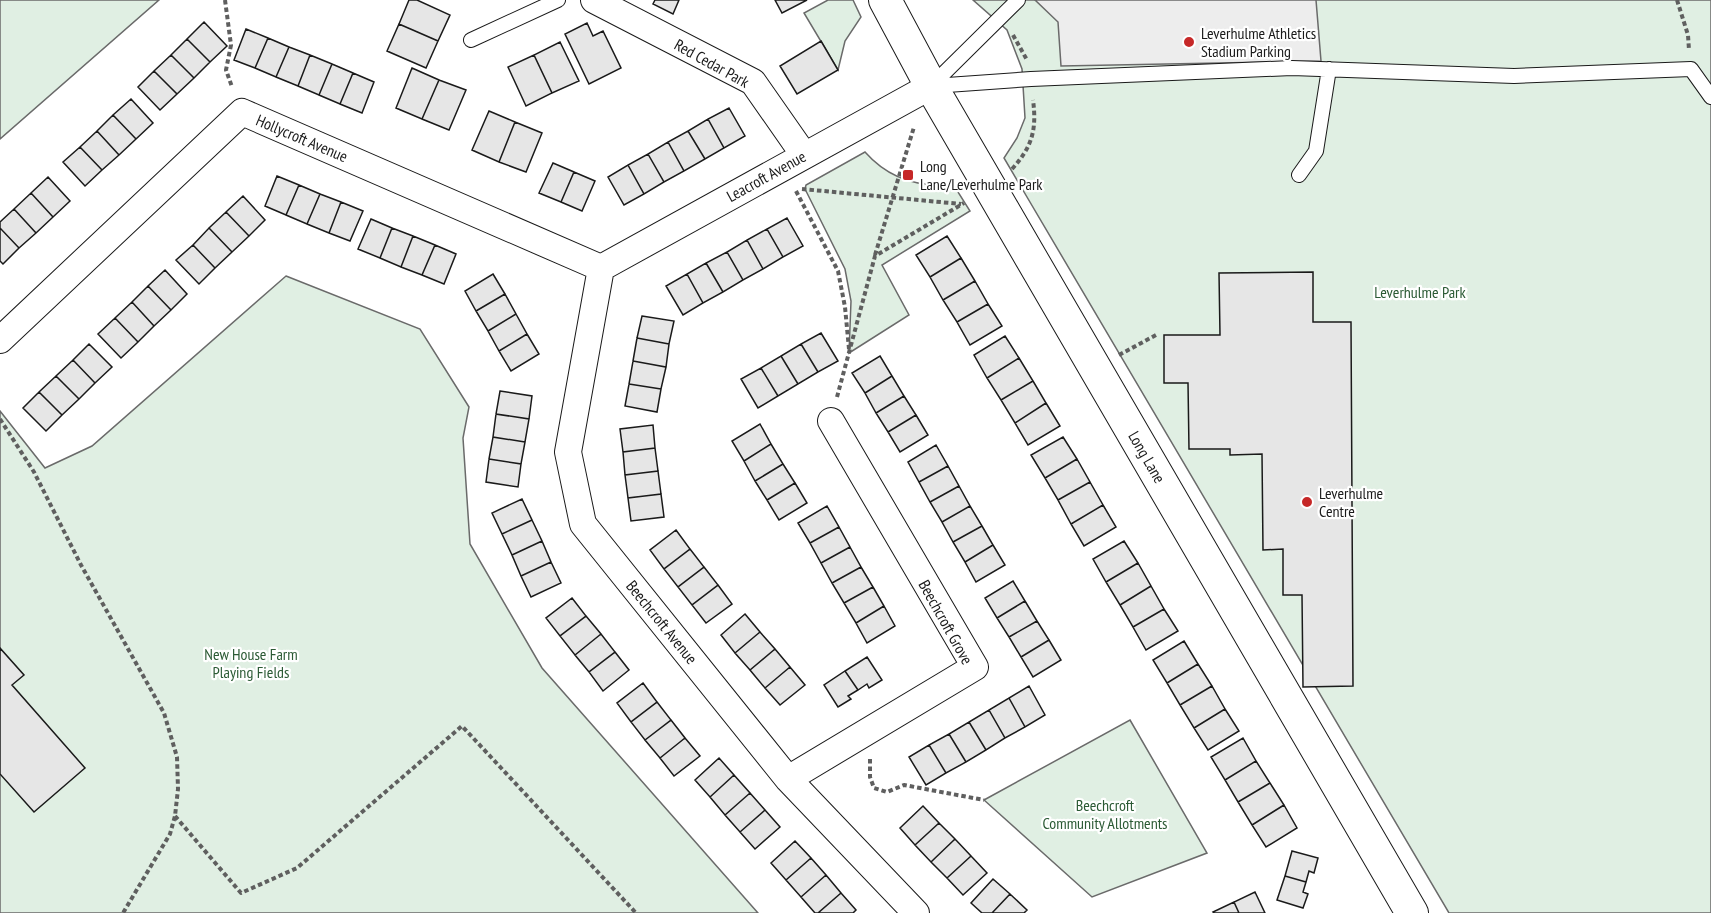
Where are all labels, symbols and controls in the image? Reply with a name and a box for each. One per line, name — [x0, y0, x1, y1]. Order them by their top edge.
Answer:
place label: Leverhulme Athletics Stadium Parking — [1201, 23, 1316, 61]
street label: Red Cedar Park — [671, 34, 754, 92]
marker: Leverhulme Athletics Stadium Parking — [1182, 35, 1196, 49]
street label: Hollycroft Avenue — [253, 110, 351, 166]
street label: Leacroft Avenue — [723, 146, 809, 206]
place label: Long Lane/Leverhulme Park — [920, 156, 1043, 194]
marker: Long Lane/Leverhulme Park — [901, 168, 915, 182]
park label: Leverhulme Park — [1374, 282, 1466, 302]
street label: Long Lane — [1124, 427, 1170, 487]
place label: Leverhulme Centre — [1319, 483, 1383, 521]
marker: Leverhulme Centre — [1300, 495, 1314, 509]
street label: Beechcroft Avenue — [622, 576, 702, 668]
street label: Beechcroft Grove — [915, 576, 977, 668]
park label: New House Farm Playing Fields — [204, 644, 298, 682]
park label: Beechcroft Community Allotments — [1042, 795, 1168, 833]

